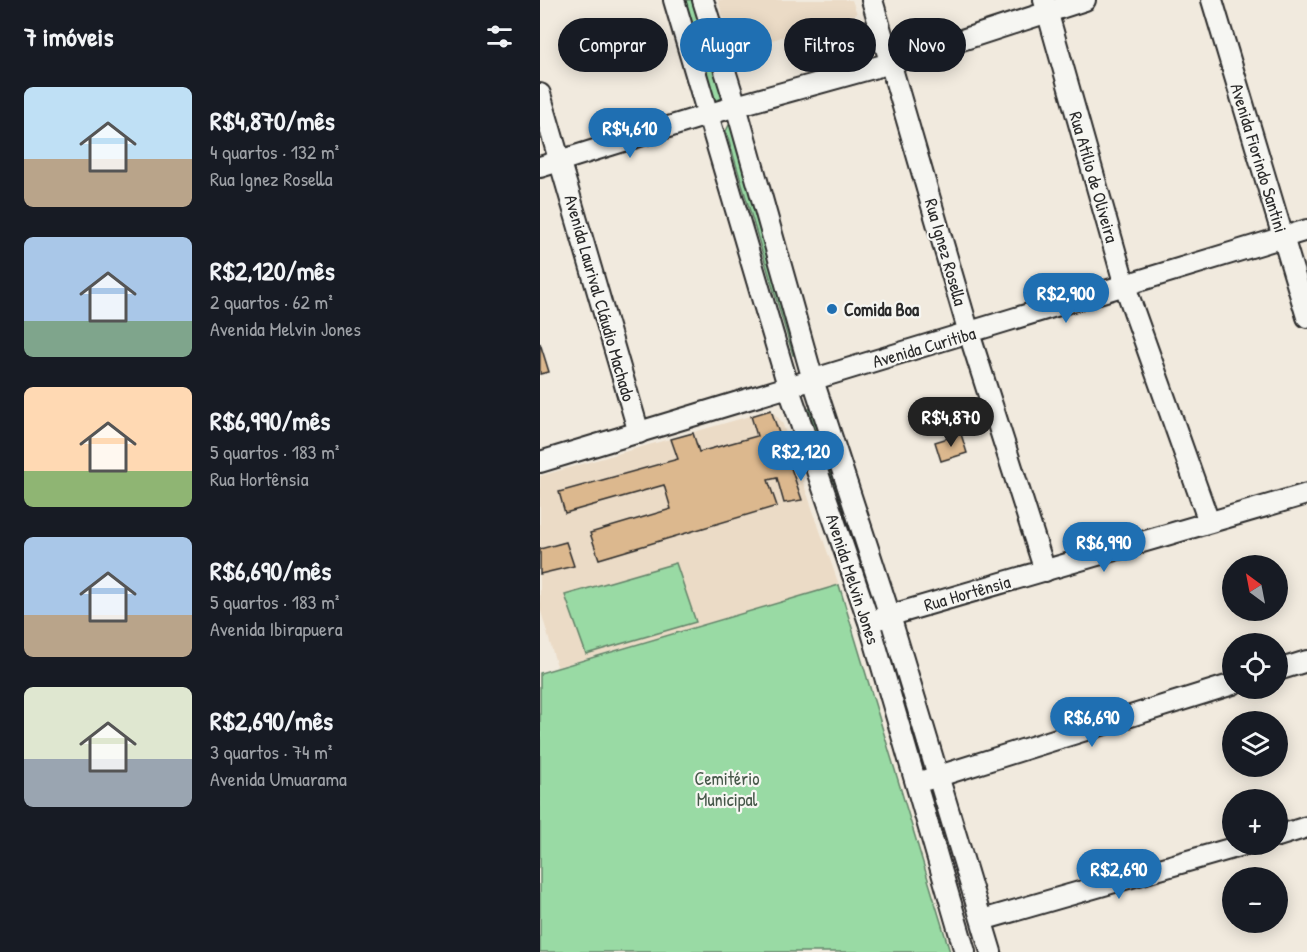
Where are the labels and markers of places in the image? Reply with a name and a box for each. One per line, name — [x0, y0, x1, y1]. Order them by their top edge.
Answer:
pin: R$4,610 — [575, 108, 685, 159]
pin: R$2,900 — [1011, 273, 1121, 324]
place label: Comida Boa — [844, 297, 920, 322]
marker: Comida Boa — [825, 302, 839, 316]
pin: R$4,870 — [896, 397, 1006, 448]
pin: R$2,120 — [746, 431, 856, 482]
pin: R$6,990 — [1049, 522, 1159, 573]
pin: R$6,690 — [1037, 697, 1147, 748]
pin: R$2,690 — [1064, 849, 1174, 900]

